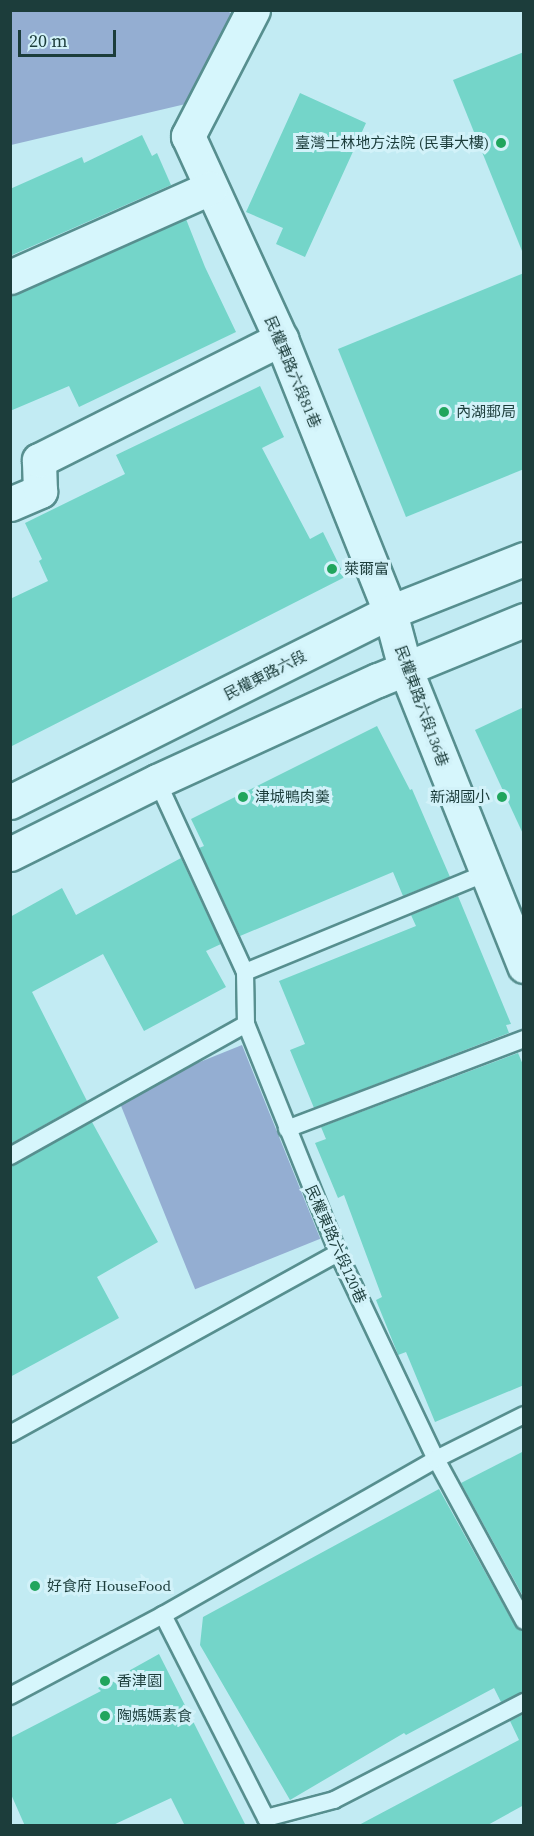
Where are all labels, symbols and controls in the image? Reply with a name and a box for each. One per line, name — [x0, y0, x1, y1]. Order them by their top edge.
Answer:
scale bar — [21, 18, 118, 56]
text: 20 m — [29, 28, 67, 53]
place label: 臺灣士林地方法院 (民事大樓) — [295, 134, 489, 152]
marker: 臺灣士林地方法院 (民事大樓) — [494, 136, 508, 150]
street label: 民權東路六段81巷 — [261, 313, 325, 431]
place label: 內湖郵局 — [456, 403, 516, 421]
marker: 內湖郵局 — [437, 405, 451, 419]
place label: 萊爾富 — [344, 560, 389, 578]
marker: 萊爾富 — [325, 562, 339, 576]
street label: 民權東路六段136巷 — [392, 643, 452, 769]
street label: 民權東路六段 — [221, 647, 309, 703]
place label: 津城鴨肉羮 — [255, 788, 330, 806]
place label: 新湖國小 — [430, 788, 490, 806]
marker: 津城鴨肉羮 — [236, 790, 250, 804]
marker: 新湖國小 — [495, 790, 509, 804]
street label: 民權東路六段120巷 — [302, 1182, 370, 1306]
place label: 好食府 HouseFood — [47, 1577, 171, 1595]
marker: 好食府 HouseFood — [28, 1579, 42, 1593]
place label: 香津園 — [117, 1672, 162, 1690]
marker: 香津園 — [98, 1674, 112, 1688]
place label: 陶媽媽素食 — [117, 1707, 192, 1725]
marker: 陶媽媽素食 — [98, 1709, 112, 1723]

